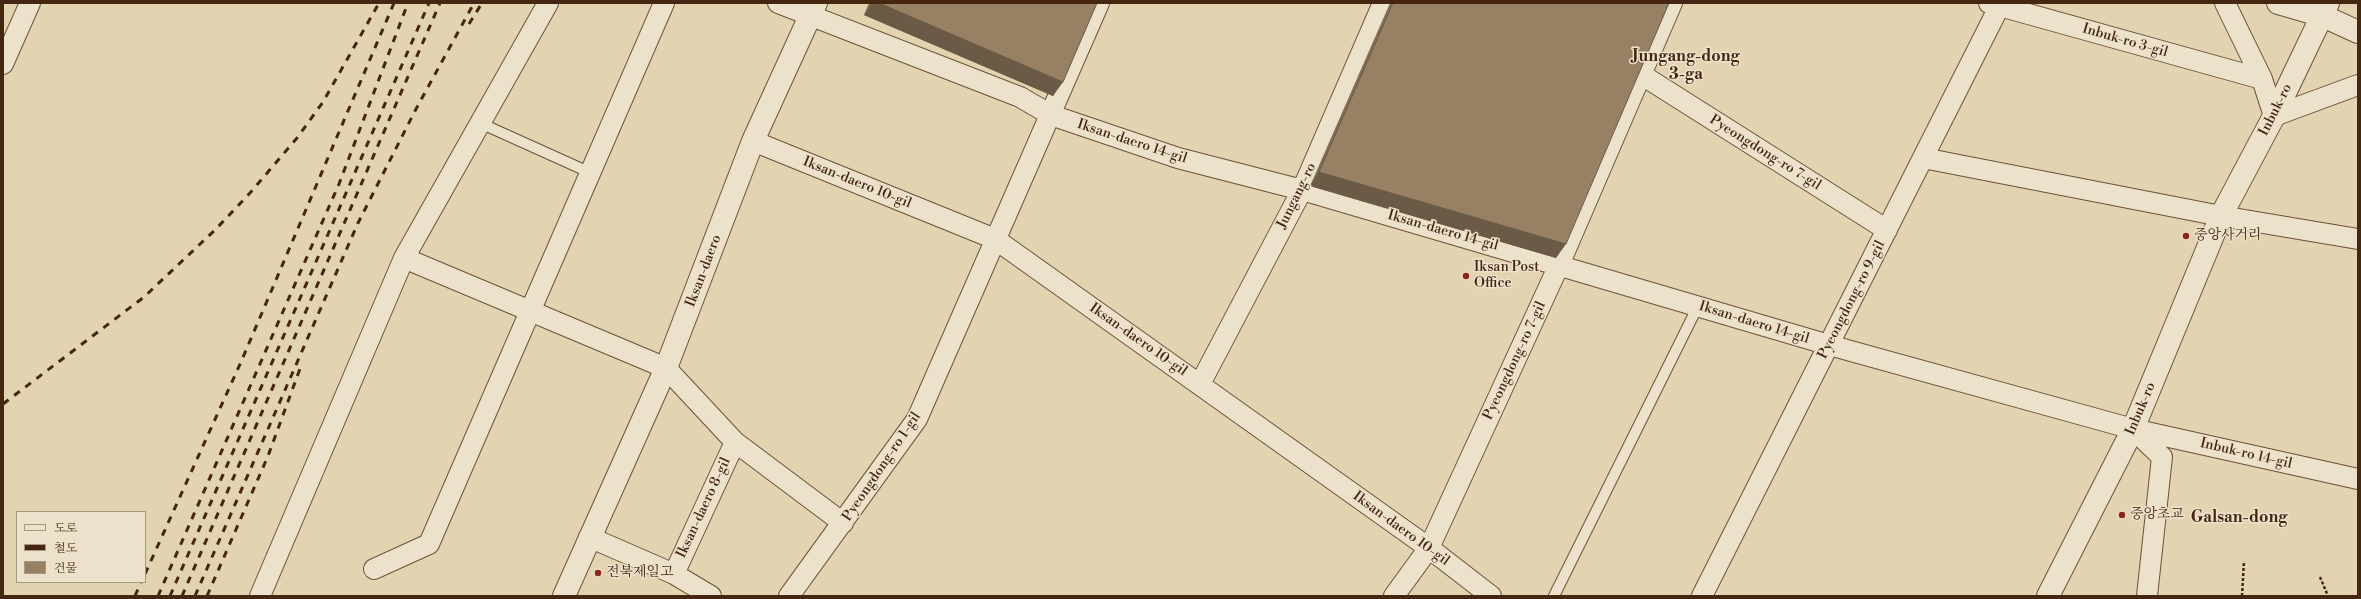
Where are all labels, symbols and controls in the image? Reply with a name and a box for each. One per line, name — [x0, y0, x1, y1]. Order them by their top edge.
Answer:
street label: Inbuk-ro 3-gil — [2080, 21, 2170, 61]
district label: Jungang-dong 3-ga — [1632, 47, 1740, 85]
street label: Inbuk-ro — [2256, 81, 2296, 139]
street label: Pyeongdong-ro 7-gil — [1706, 112, 1824, 194]
street label: Iksan-daero 14-gil — [1075, 116, 1189, 168]
street label: Iksan-daero 10-gil — [800, 154, 914, 212]
street label: Jungang-ro — [1274, 160, 1320, 232]
street label: Iksan-daero 14-gil — [1386, 207, 1500, 255]
place label: 중앙사거리 — [2194, 228, 2262, 244]
marker: 중앙사거리 — [2181, 231, 2191, 241]
street label: Iksan-daero — [683, 232, 725, 310]
street label: Pyeongdong-ro 9-gil — [1815, 238, 1889, 362]
place label: Iksan Post Office — [1474, 260, 1539, 292]
marker: Iksan Post Office — [1461, 271, 1471, 281]
street label: Iksan-daero 14-gil — [1697, 298, 1811, 348]
street label: Pyeongdong-ro 7-gil — [1480, 299, 1550, 423]
street label: Iksan-daero 10-gil — [1086, 300, 1190, 380]
street label: Inbuk-ro — [2122, 380, 2160, 438]
street label: Pyeongdong-ro 1-gil — [839, 409, 925, 525]
street label: Inbuk-ro 14-gil — [2198, 435, 2294, 473]
street label: Iksan-daero 8-gil — [673, 455, 735, 561]
street label: Iksan-daero 10-gil — [1349, 488, 1453, 570]
place label: 중앙초교 — [2130, 507, 2184, 523]
district label: Galsan-dong — [2191, 508, 2287, 528]
marker: 중앙초교 — [2117, 510, 2127, 520]
legend — [16, 511, 146, 583]
text: 도로 — [54, 521, 77, 536]
text: 철도 — [54, 541, 77, 556]
text: 건물 — [54, 561, 77, 576]
place label: 전북제일고 — [606, 565, 674, 581]
marker: 전북제일고 — [593, 568, 603, 578]

